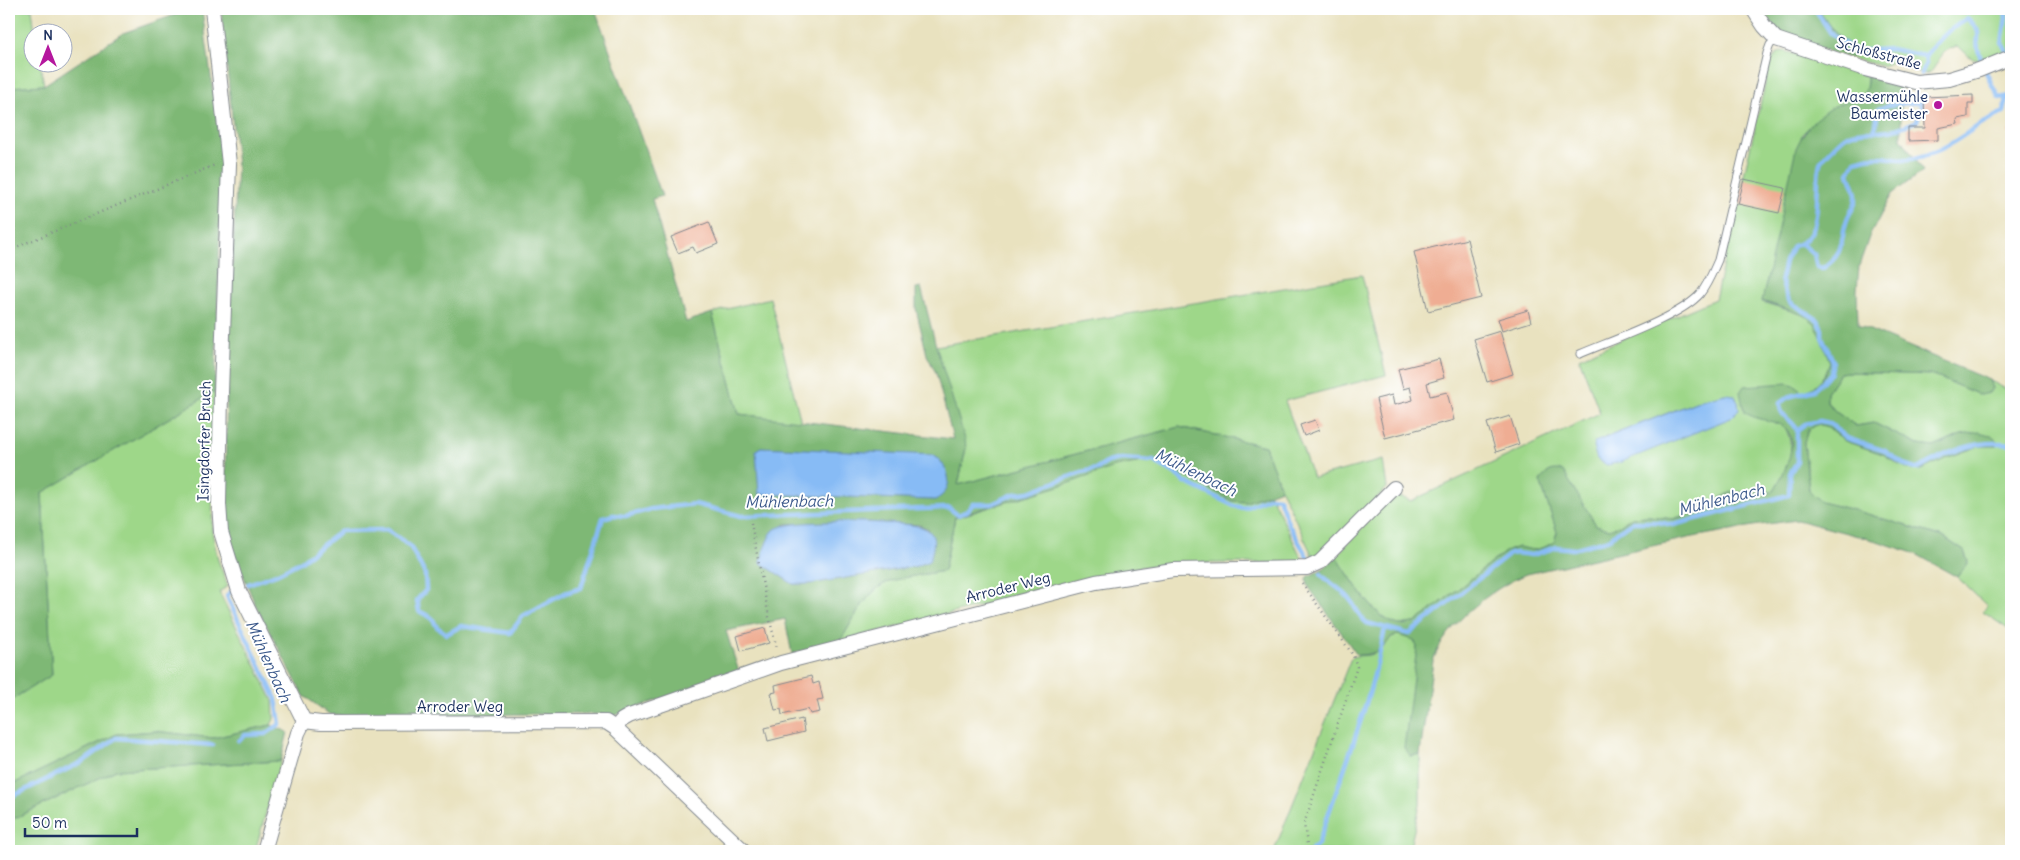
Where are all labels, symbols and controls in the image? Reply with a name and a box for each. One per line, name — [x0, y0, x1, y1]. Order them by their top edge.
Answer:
north arrow — [22, 22, 72, 72]
text: N — [43, 26, 53, 44]
street label: Schloßstraße — [1834, 33, 1924, 73]
place label: Wassermühle Baumeister — [1836, 87, 1928, 123]
marker: Wassermühle Baumeister — [1932, 99, 1944, 111]
street label: Isingdorfer Bruch — [193, 380, 215, 501]
water label: Mühlenbach — [1152, 444, 1241, 501]
water label: Mühlenbach — [1676, 478, 1767, 519]
water label: Mühlenbach — [745, 490, 834, 512]
street label: Arroder Weg — [964, 567, 1052, 607]
water label: Mühlenbach — [242, 617, 296, 706]
street label: Arroder Weg — [417, 697, 503, 716]
scale bar — [25, 805, 138, 837]
text: 50 m — [32, 813, 67, 832]

